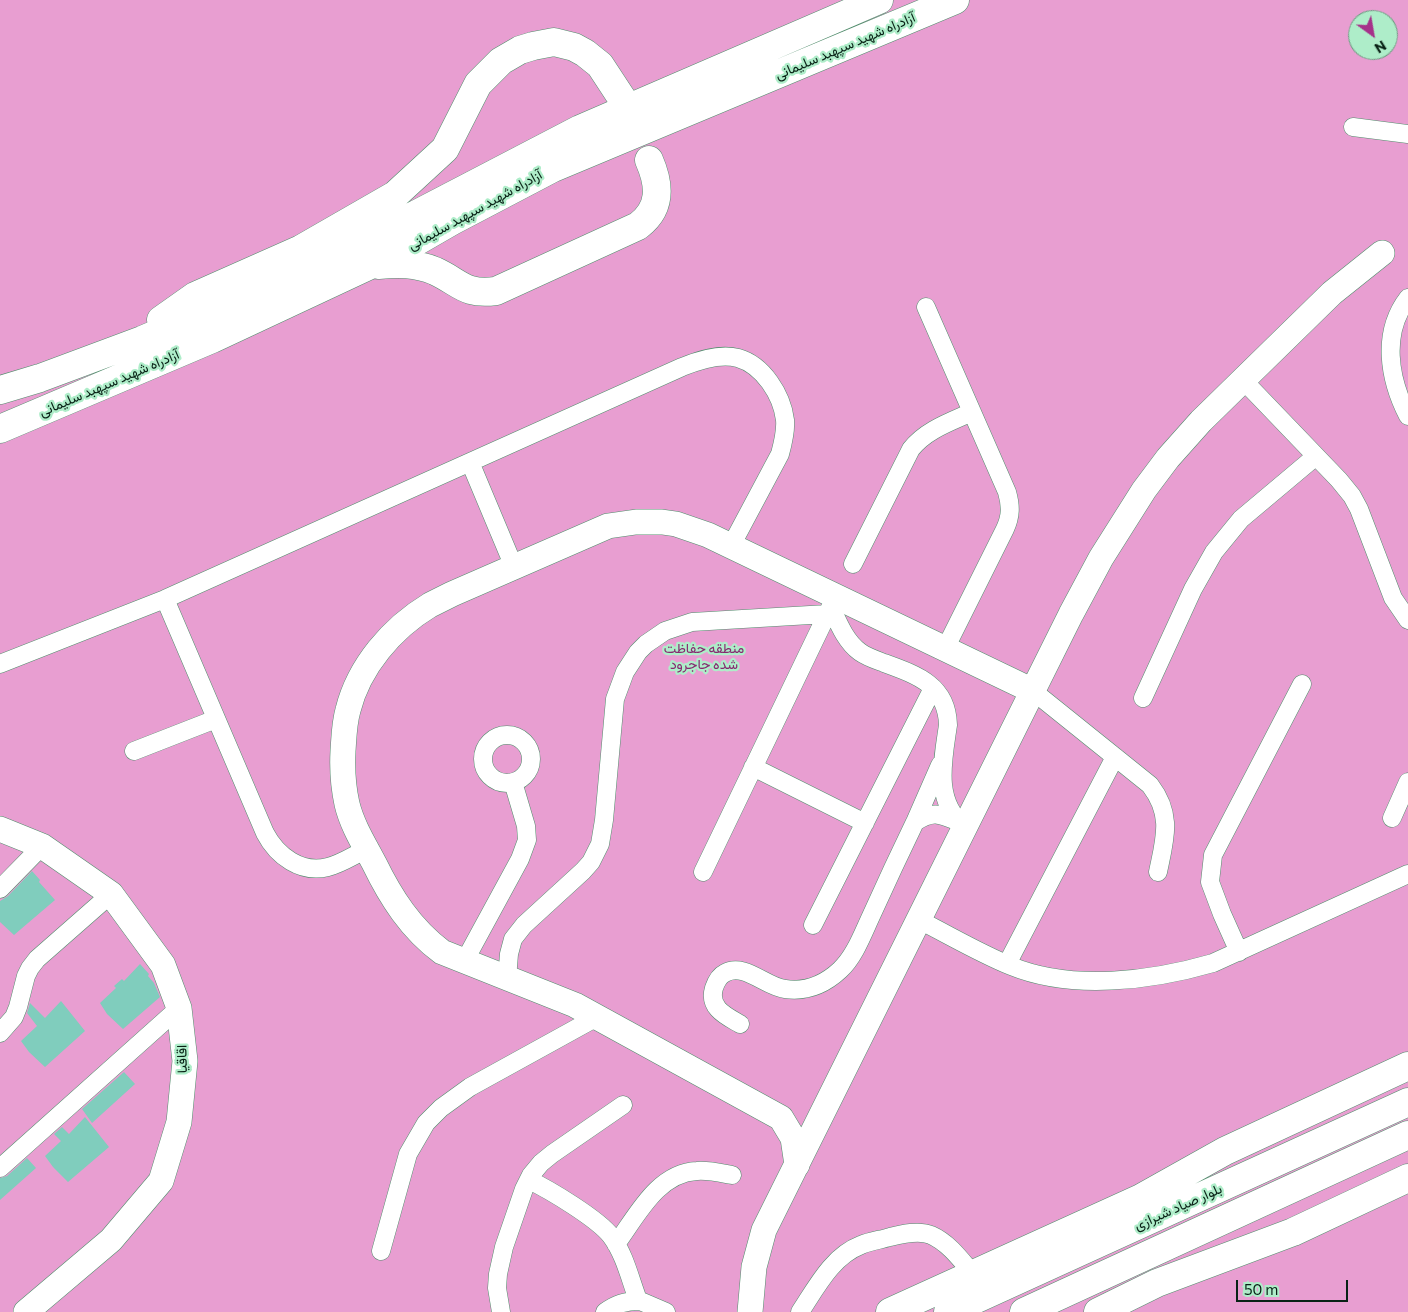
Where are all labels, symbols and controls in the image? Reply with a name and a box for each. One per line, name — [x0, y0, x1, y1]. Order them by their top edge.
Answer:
street label: آزادراه شهید سپهبد سلیمانی — [772, 9, 918, 83]
north arrow — [1348, 10, 1398, 60]
text: N — [1372, 37, 1390, 57]
street label: آزادراه شهید سپهبد سلیمانی — [405, 166, 545, 254]
street label: آزادراه شهید سپهبد سلیمانی — [36, 346, 182, 420]
park label: منطقه حفاظت شده جاجرود — [664, 640, 744, 672]
street label: اقاقیا — [173, 1045, 191, 1073]
street label: بلوار صیاد شیرازی — [1131, 1180, 1225, 1234]
scale bar — [1238, 1270, 1350, 1302]
text: 50 m — [1244, 1280, 1278, 1298]

